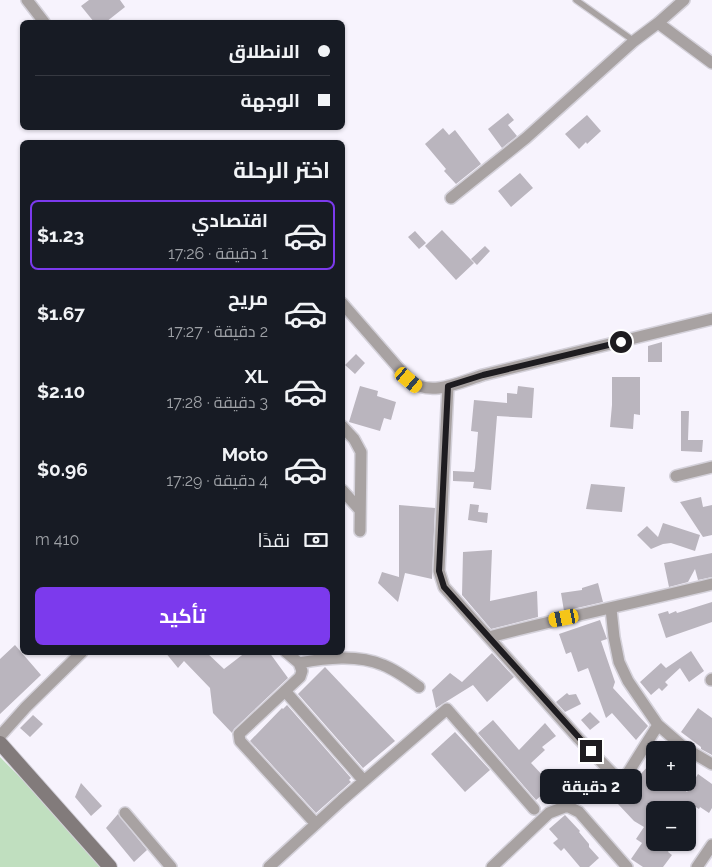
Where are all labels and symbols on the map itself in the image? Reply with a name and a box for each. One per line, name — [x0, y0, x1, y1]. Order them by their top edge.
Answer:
route start — [610, 331, 632, 353]
car — [392, 365, 425, 395]
car — [547, 608, 580, 628]
route end — [580, 740, 602, 762]
callout: 2 دقيقة — [540, 768, 642, 804]

